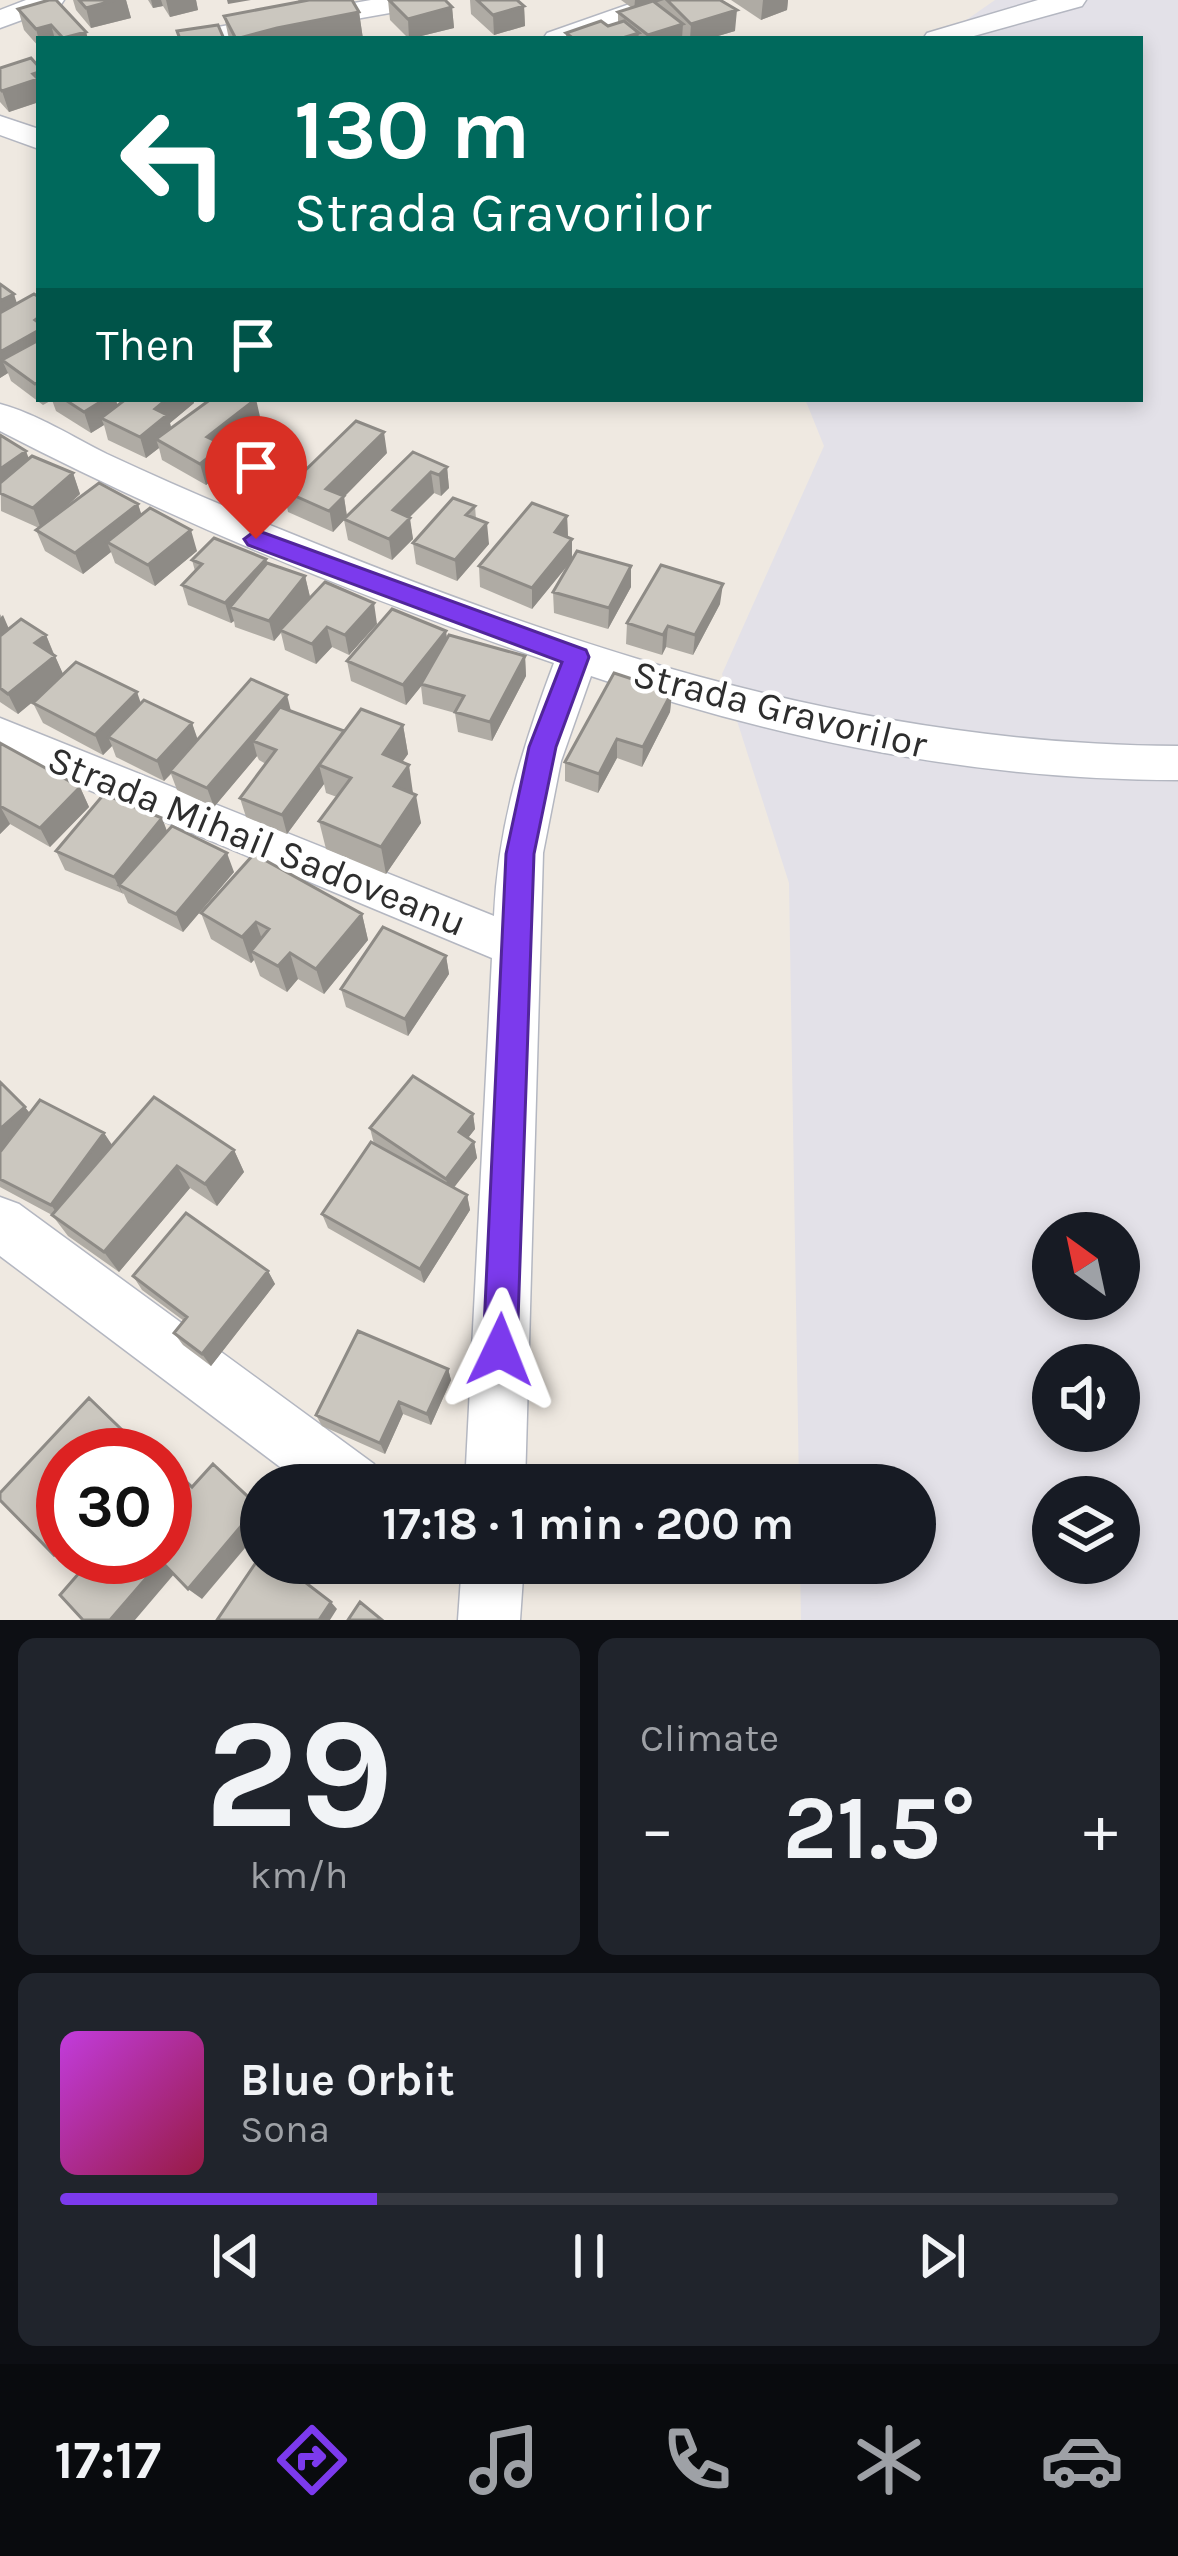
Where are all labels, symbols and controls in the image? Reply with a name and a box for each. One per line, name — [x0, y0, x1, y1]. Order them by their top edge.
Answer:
text: 130 m — [294, 81, 530, 179]
icon: left — [96, 84, 252, 240]
text: Strada Gravorilor — [294, 181, 711, 245]
icon: arrive — [220, 312, 286, 378]
text: Then — [96, 319, 196, 371]
pin — [205, 416, 307, 539]
icon: arrive — [223, 434, 289, 500]
street label: Strada Gravorilor — [628, 650, 933, 768]
street label: Strada Mihail Sadoveanu — [41, 736, 473, 946]
north arrow — [1032, 1212, 1140, 1320]
map controls — [1032, 1212, 1140, 1584]
position arrow — [437, 1287, 563, 1413]
button: sound — [1032, 1344, 1140, 1452]
speed limit sign: 30 — [36, 1428, 192, 1584]
button: layers — [1032, 1476, 1140, 1584]
text: 17:18 · 1 min · 200 m — [382, 1498, 794, 1550]
text: 29 — [204, 1683, 394, 1865]
text: Climate — [640, 1715, 779, 1761]
text: 21.5° — [782, 1775, 976, 1881]
text: − — [640, 1790, 675, 1868]
text: + — [1083, 1790, 1118, 1868]
text: km/h — [250, 1852, 348, 1898]
text: Blue Orbit — [240, 2054, 455, 2106]
text: Sona — [240, 2106, 330, 2152]
icon: previous — [203, 2223, 269, 2289]
icon: pause — [556, 2223, 622, 2289]
icon: next — [909, 2223, 975, 2289]
icon: directions — [270, 2418, 354, 2502]
icon: music — [462, 2418, 546, 2502]
icon: phone — [655, 2418, 739, 2502]
icon: climate — [847, 2418, 931, 2502]
icon: car — [1040, 2418, 1124, 2502]
text: 17:17 — [54, 2428, 161, 2492]

